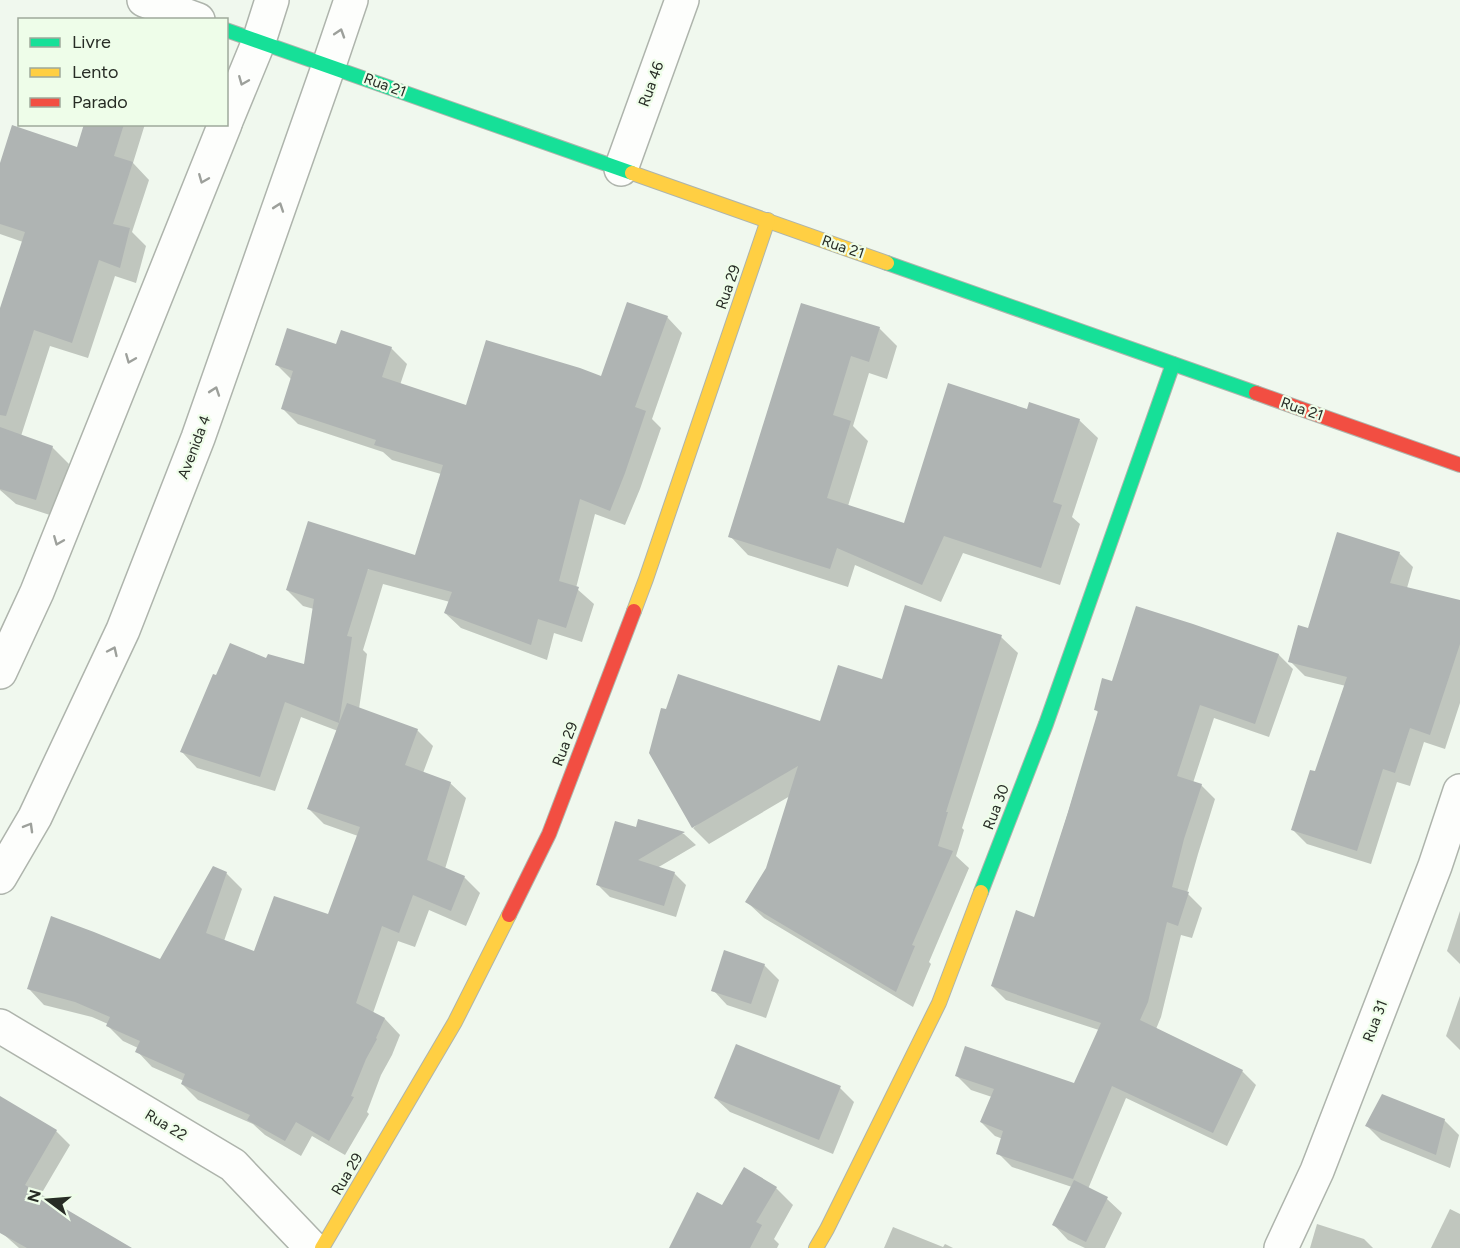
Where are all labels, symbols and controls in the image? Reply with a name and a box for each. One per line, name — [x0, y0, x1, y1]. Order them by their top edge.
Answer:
legend — [18, 18, 228, 126]
one-way arrow — [333, 28, 345, 39]
text: Livre — [72, 31, 111, 53]
street label: Rua 46 — [635, 58, 668, 109]
text: Lento — [72, 61, 118, 83]
street label: Rua 21 — [361, 69, 409, 101]
one-way arrow — [238, 75, 250, 86]
text: Parado — [72, 91, 128, 113]
one-way arrow — [198, 172, 210, 183]
one-way arrow — [272, 202, 285, 213]
street label: Rua 21 — [819, 231, 867, 263]
street label: Rua 29 — [712, 262, 744, 312]
one-way arrow — [125, 353, 137, 364]
one-way arrow — [207, 386, 220, 397]
street label: Rua 21 — [1278, 393, 1326, 425]
street label: Avenida 4 — [174, 412, 214, 482]
one-way arrow — [53, 534, 65, 545]
one-way arrow — [105, 646, 117, 657]
street label: Rua 29 — [548, 719, 582, 769]
street label: Rua 30 — [979, 782, 1013, 832]
one-way arrow — [22, 823, 33, 833]
street label: Rua 31 — [1359, 997, 1391, 1045]
street label: Rua 22 — [142, 1105, 190, 1145]
street label: Rua 29 — [327, 1150, 367, 1198]
north arrow — [18, 1170, 78, 1230]
text: N — [23, 1187, 45, 1205]

